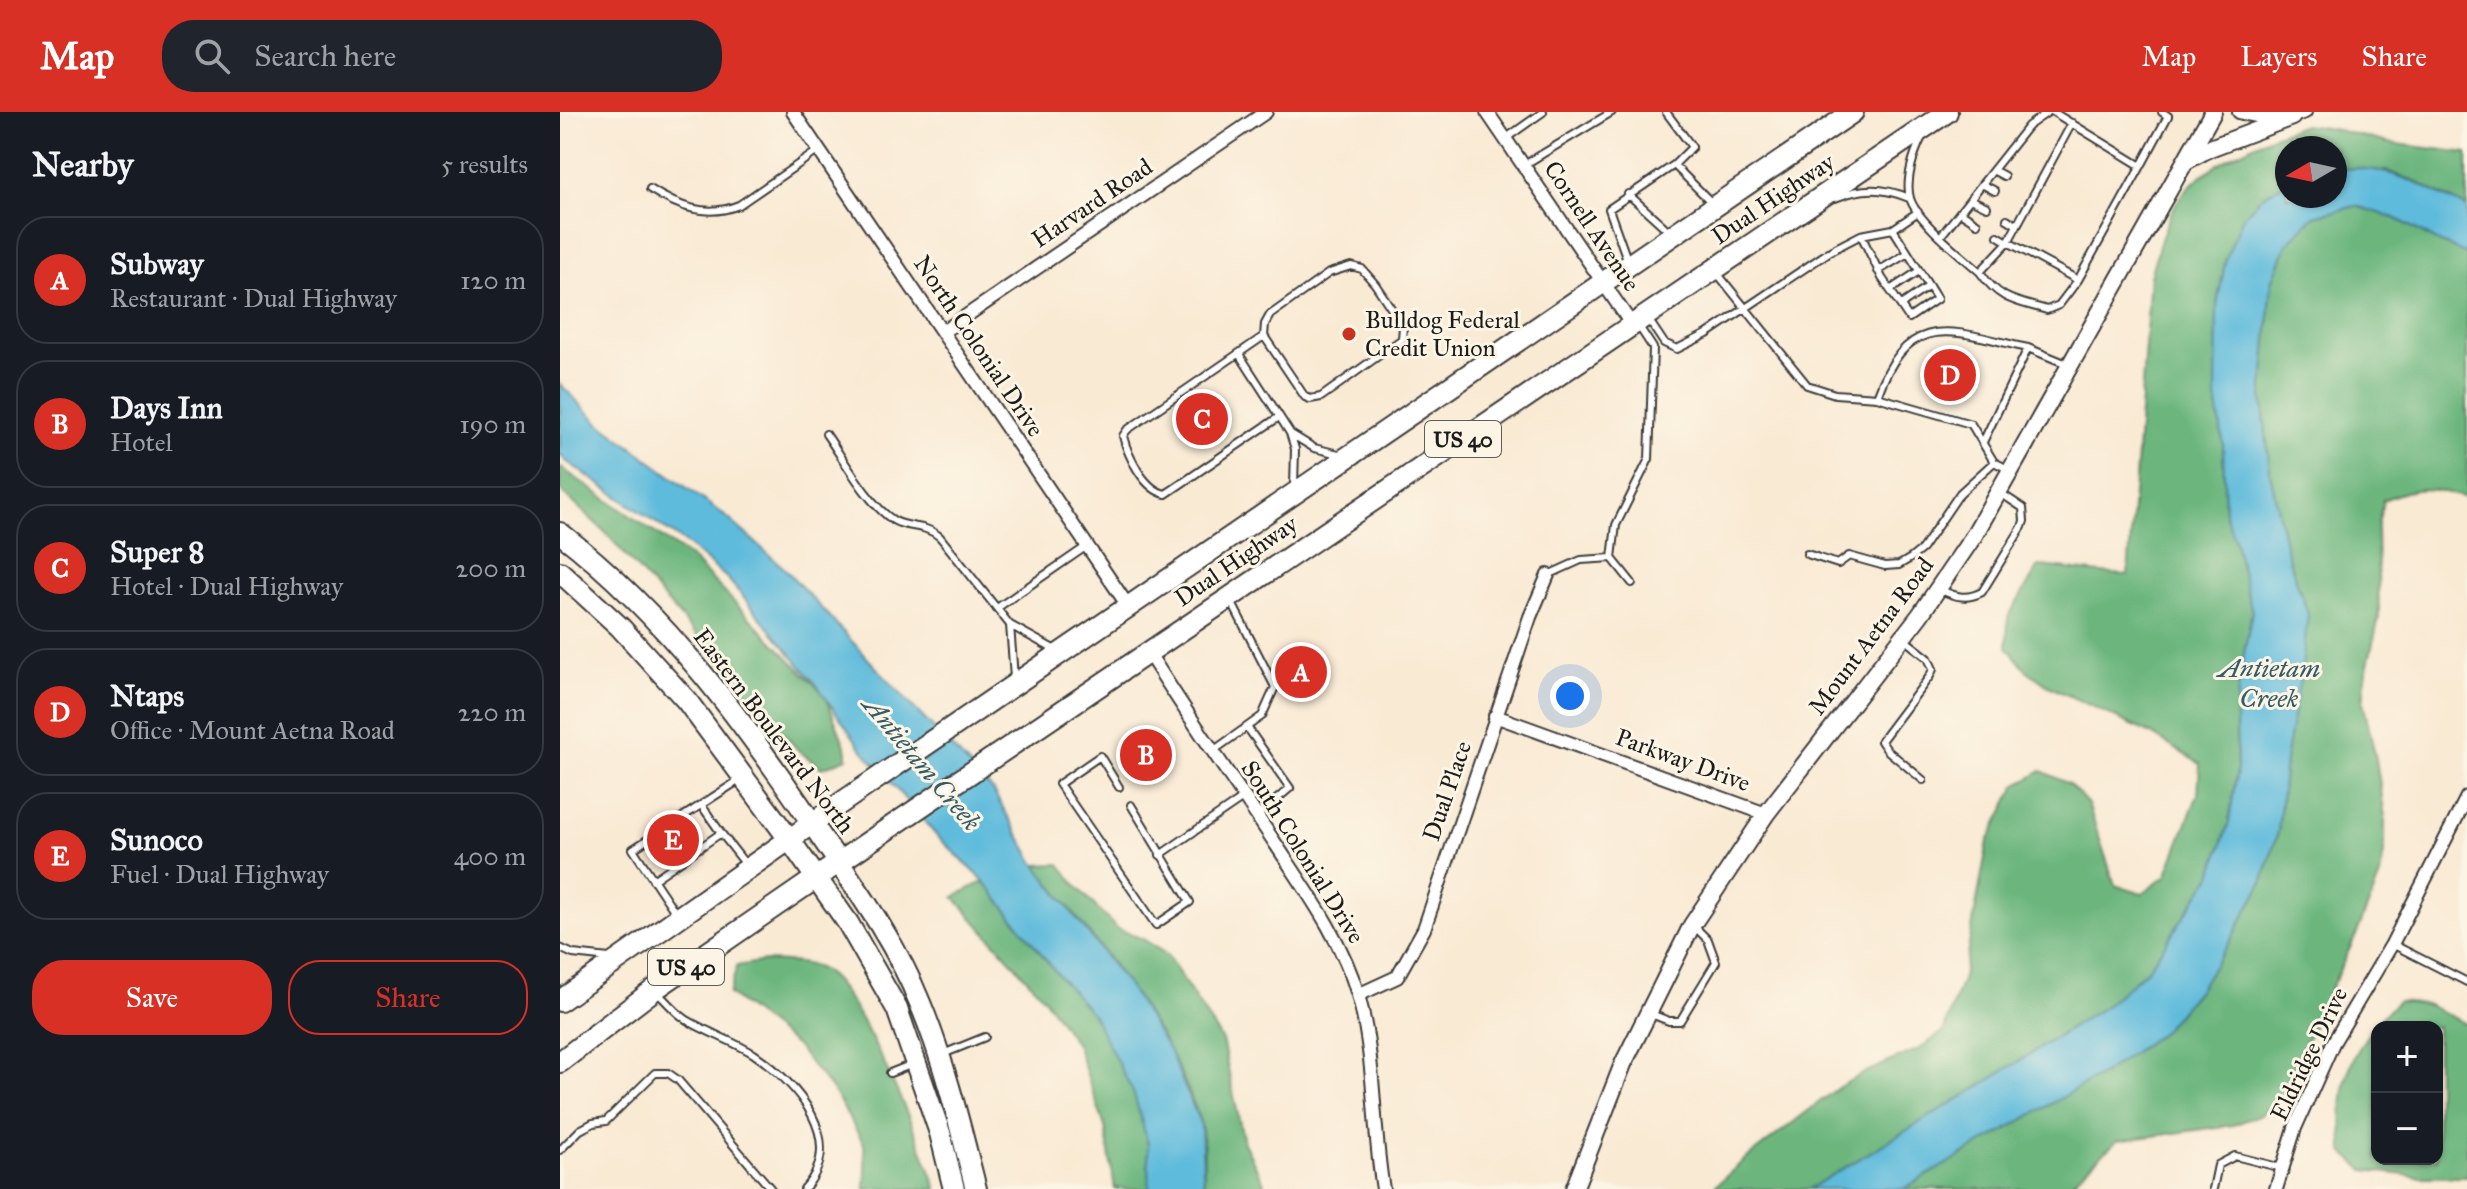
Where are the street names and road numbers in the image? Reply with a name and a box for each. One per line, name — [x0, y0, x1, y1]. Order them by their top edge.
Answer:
street label: Dual Highway — [1706, 146, 1841, 251]
street label: Harvard Road — [1026, 152, 1158, 254]
street label: Cornell Avenue — [1537, 155, 1647, 297]
street label: North Colonial Drive — [907, 250, 1051, 442]
road number: US 40 — [1425, 421, 1501, 457]
street label: Dual Highway — [1169, 508, 1304, 613]
street label: Mount Aetna Road — [1802, 551, 1940, 721]
street label: Eastern Boulevard North — [687, 622, 861, 840]
street label: Parkway Drive — [1612, 722, 1754, 798]
street label: Dual Place — [1416, 737, 1478, 845]
street label: South Colonial Drive — [1235, 755, 1371, 949]
road number: US 40 — [648, 949, 724, 985]
street label: Eldridge Drive — [2264, 982, 2354, 1126]

